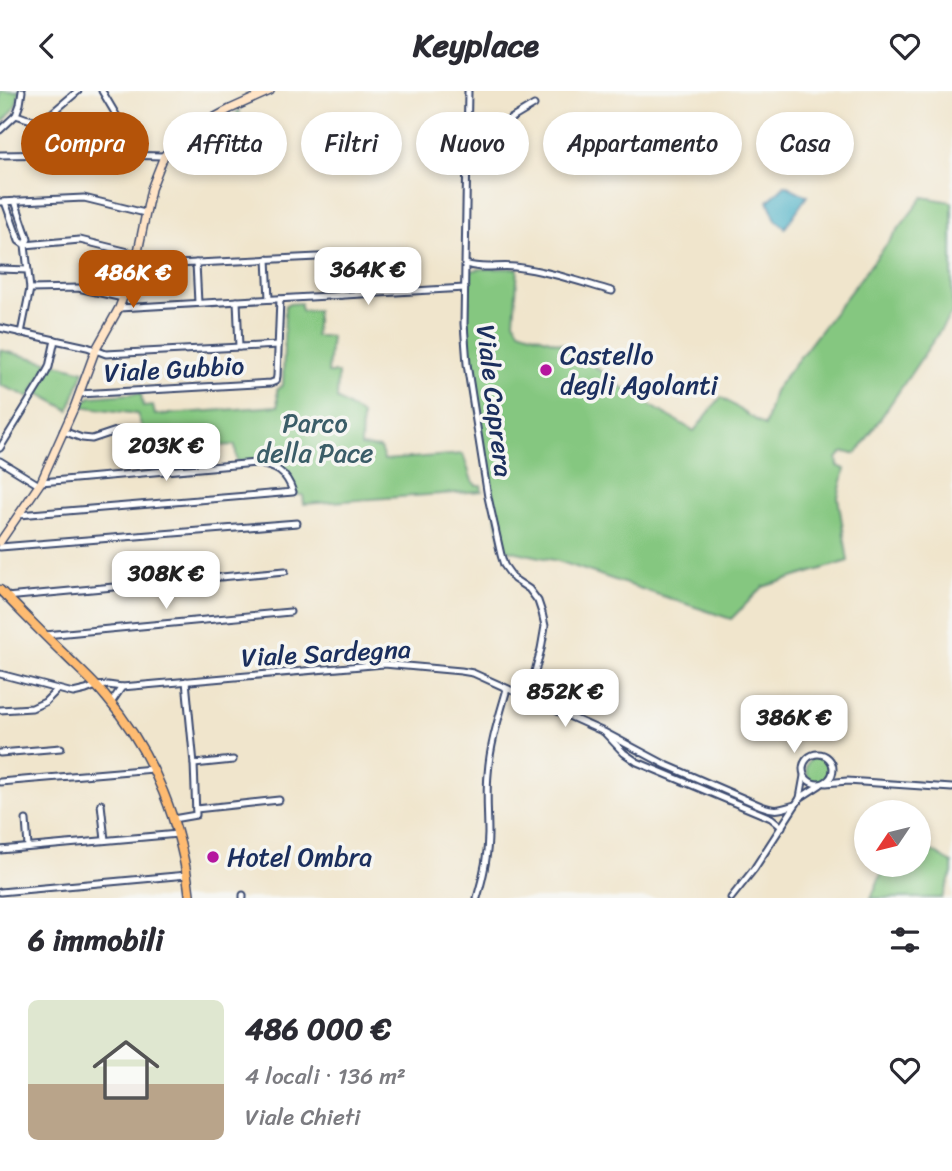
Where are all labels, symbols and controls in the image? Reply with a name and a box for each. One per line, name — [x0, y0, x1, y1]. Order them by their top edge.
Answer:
text: Keyplace — [413, 17, 539, 74]
icon: back — [28, 27, 66, 65]
icon: heart — [886, 27, 924, 65]
chip: Compra — [21, 112, 149, 175]
chip: Affitta — [163, 112, 287, 175]
chip: Filtri — [301, 112, 402, 175]
chip: Nuovo — [416, 112, 529, 175]
chip: Appartamento — [543, 112, 742, 175]
chip: Casa — [756, 112, 854, 175]
pin: 364K € — [311, 247, 425, 307]
text: 364K € — [330, 249, 406, 290]
pin: 486K € — [76, 251, 190, 310]
text: 486K € — [95, 252, 171, 293]
street label: Viale Caprera — [463, 322, 527, 480]
place label: Castello degli Agolanti — [560, 332, 719, 408]
street label: Viale Gubbio — [103, 342, 245, 396]
marker: Castello degli Agolanti — [538, 362, 554, 378]
park label: Parco della Pace — [257, 400, 373, 476]
pin: 203K € — [109, 423, 223, 483]
text: 203K € — [128, 425, 204, 466]
pin: 308K € — [109, 552, 223, 611]
text: 308K € — [128, 553, 204, 594]
street label: Viale Sardegna — [240, 626, 412, 680]
pin: 852K € — [508, 669, 622, 729]
text: 852K € — [527, 671, 603, 712]
pin: 386K € — [737, 695, 851, 755]
text: 386K € — [757, 697, 831, 738]
north arrow — [854, 800, 931, 877]
map controls — [854, 800, 931, 877]
place label: Hotel Ombra — [227, 834, 372, 880]
marker: Hotel Ombra — [205, 849, 221, 865]
text: 6 immobili — [28, 913, 164, 967]
icon: filters — [886, 921, 924, 959]
text: 486 000 € — [245, 1002, 391, 1056]
icon: home — [84, 1028, 168, 1112]
icon: heart — [886, 1051, 924, 1089]
text: 4 locali · 136 m² — [245, 1056, 406, 1097]
text: Viale Chieti — [245, 1097, 360, 1138]

